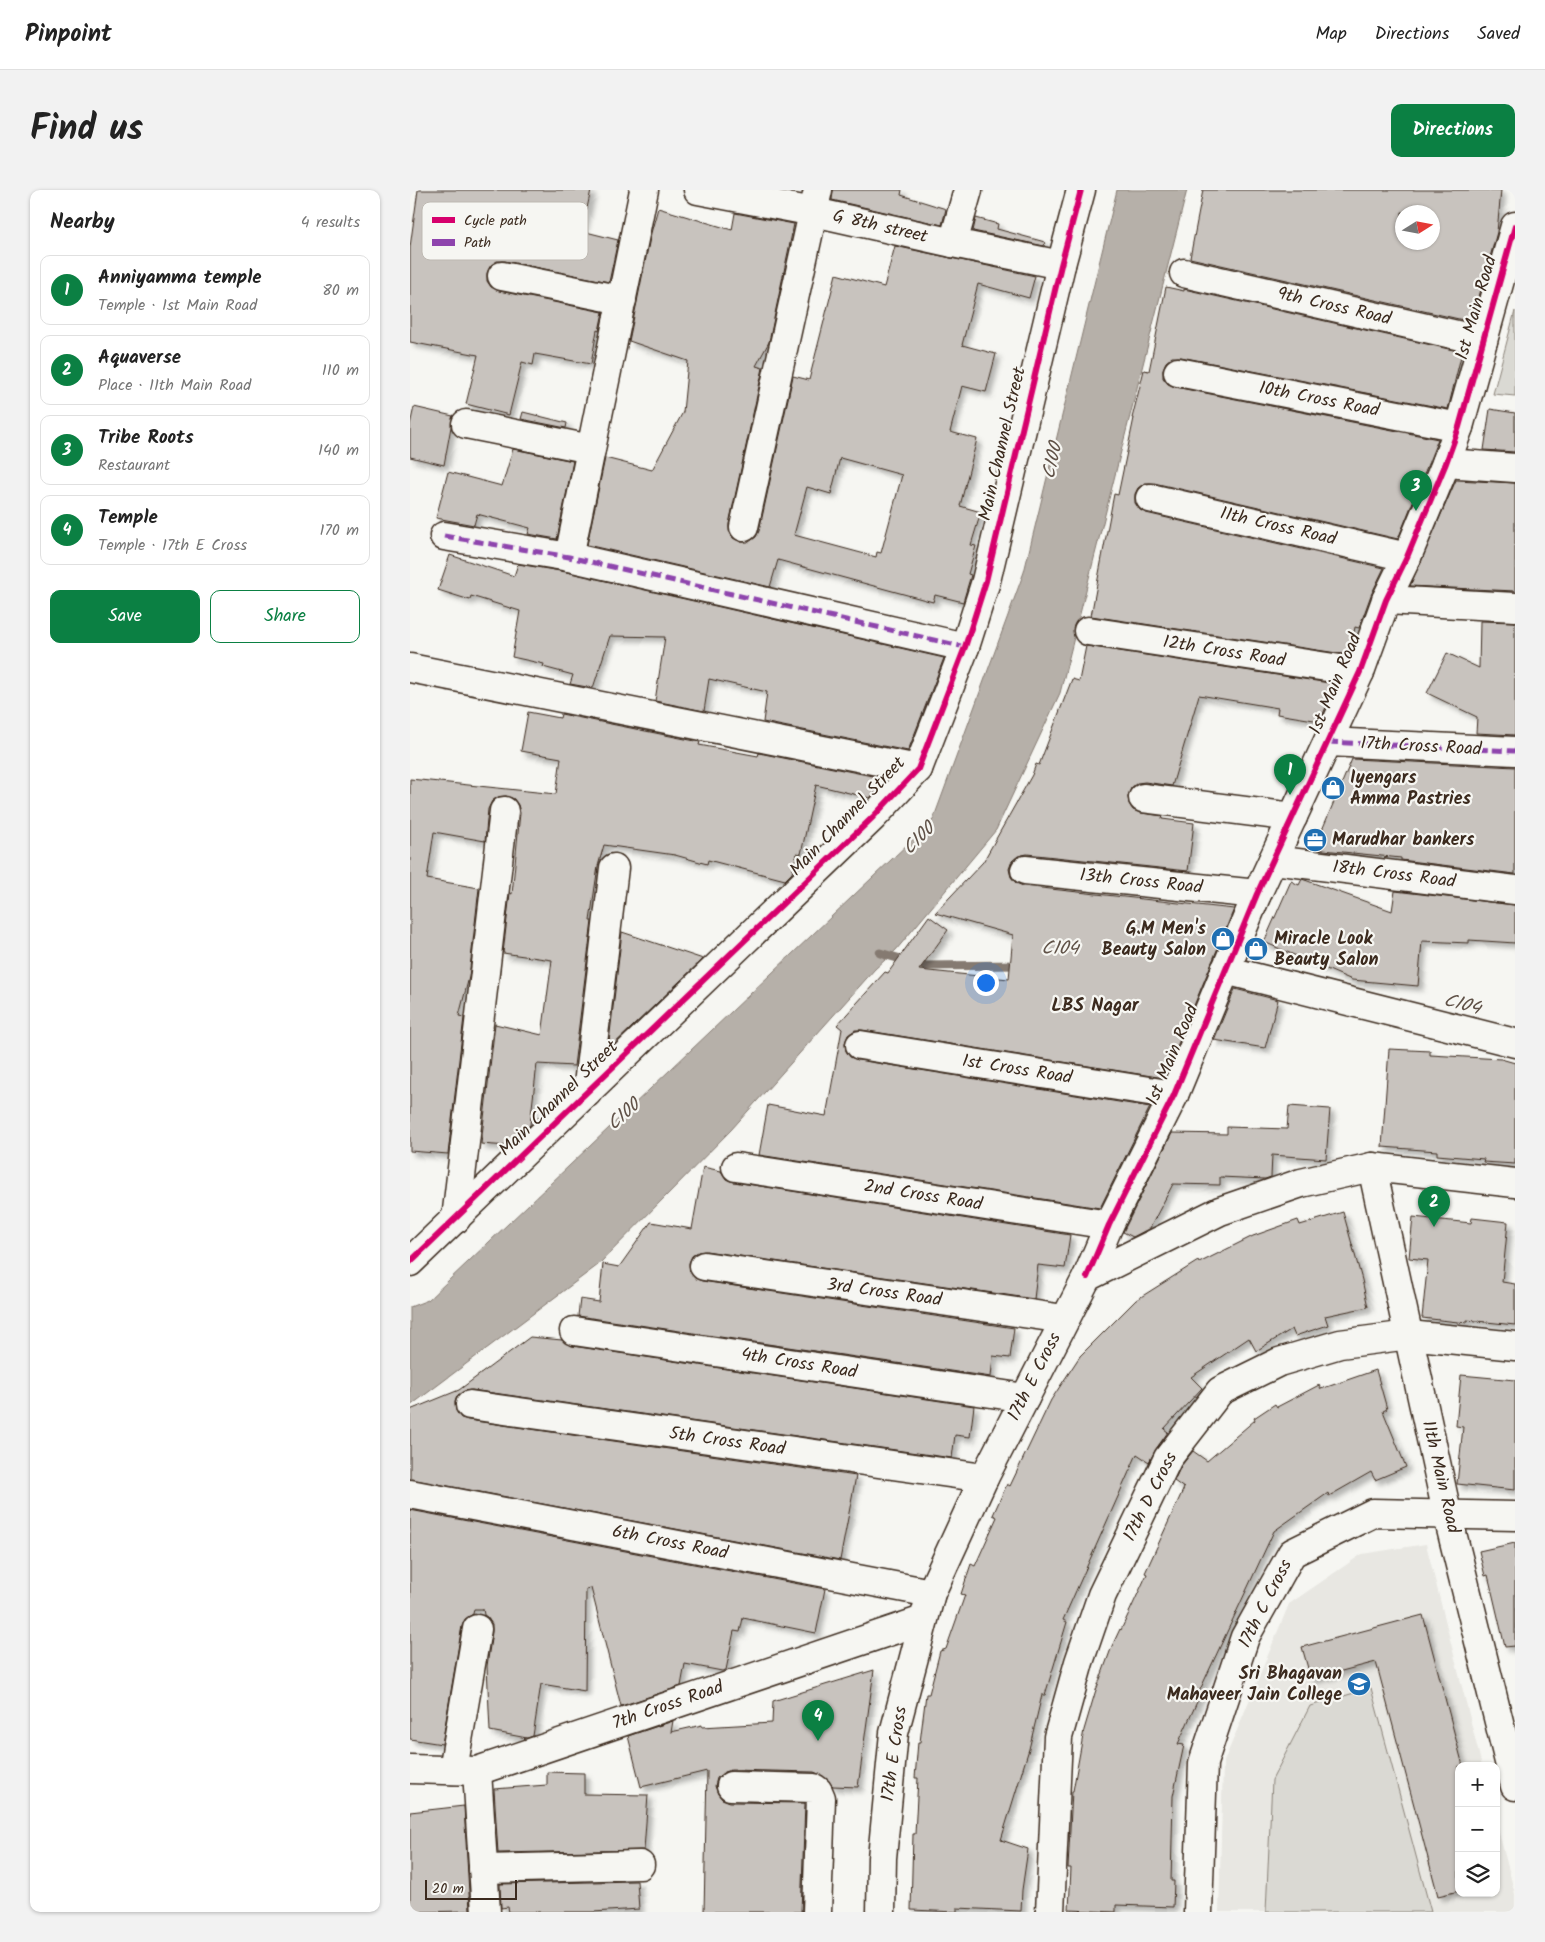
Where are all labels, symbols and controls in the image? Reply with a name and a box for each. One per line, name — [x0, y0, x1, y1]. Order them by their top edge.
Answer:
text: Pinpoint — [25, 15, 112, 54]
text: Map — [1315, 20, 1347, 49]
text: Directions — [1375, 20, 1449, 49]
text: Saved — [1477, 20, 1520, 49]
text: Find us — [30, 102, 143, 158]
button: Directions — [1391, 104, 1515, 157]
legend — [422, 202, 588, 260]
street label: G 8th street — [830, 202, 931, 252]
north arrow — [1395, 205, 1440, 250]
text: Nearby — [50, 206, 115, 239]
text: 4 results — [301, 210, 360, 235]
text: Cycle path — [464, 210, 527, 232]
text: Path — [464, 232, 491, 254]
street label: 1st Main Road — [1448, 251, 1506, 364]
text: Anniyamma temple — [98, 263, 262, 293]
text: 1 — [65, 278, 69, 303]
text: 80 m — [322, 278, 359, 303]
street label: 9th Cross Road — [1274, 280, 1395, 334]
text: Temple · 1st Main Road — [98, 293, 257, 318]
text: Aquaverse — [98, 343, 181, 373]
text: 2 — [62, 358, 72, 383]
text: 110 m — [322, 358, 359, 383]
street label: Main Channel Street — [971, 363, 1035, 524]
text: Place · 11th Main Road — [98, 373, 251, 398]
street label: 10th Cross Road — [1256, 374, 1383, 426]
text: Tribe Roots — [98, 423, 194, 453]
text: 3 — [63, 438, 71, 463]
text: 140 m — [318, 438, 359, 463]
water label: C100 — [1035, 438, 1072, 482]
text: Restaurant — [98, 453, 170, 478]
pin: 3 — [1400, 470, 1432, 511]
street label: 11th Cross Road — [1217, 500, 1340, 555]
text: Temple — [98, 503, 158, 533]
text: 4 — [63, 518, 71, 543]
text: 170 m — [319, 518, 359, 543]
text: Temple · 17th E Cross — [98, 533, 247, 558]
button: Save — [50, 590, 200, 643]
button: Share — [210, 590, 360, 643]
street label: 12th Cross Road — [1161, 628, 1288, 676]
street label: 1st Main Road — [1302, 628, 1371, 739]
street label: 17th Cross Road — [1360, 729, 1483, 765]
street label: Main Channel Street — [783, 750, 914, 884]
pin: 1 — [1274, 754, 1306, 795]
place label: Iyengars Amma Pastries — [1350, 764, 1471, 814]
shop icon: Iyengars Amma Pastries — [1320, 775, 1346, 801]
water label: C100 — [896, 814, 944, 862]
place label: Marudhar bankers — [1332, 826, 1475, 855]
office icon: Marudhar bankers — [1302, 827, 1328, 853]
street label: 18th Cross Road — [1331, 853, 1458, 897]
street label: 13th Cross Road — [1078, 861, 1205, 903]
place label: G.M Men's Beauty Salon — [1102, 915, 1207, 965]
place label: Miracle Look Beauty Salon — [1274, 925, 1378, 975]
shop icon: G.M Men's Beauty Salon — [1210, 926, 1236, 952]
water label: C104 — [1041, 934, 1080, 964]
shop icon: Miracle Look Beauty Salon — [1243, 936, 1269, 962]
your location — [973, 970, 999, 996]
water label: C104 — [1440, 986, 1485, 1024]
district label: LBS Nagar — [1051, 991, 1140, 1021]
street label: 1st Main Road — [1139, 999, 1208, 1110]
street label: Main Channel Street — [492, 1033, 626, 1164]
street label: 1st Cross Road — [960, 1047, 1075, 1093]
water label: C100 — [600, 1090, 649, 1138]
street label: 2nd Cross Road — [862, 1172, 985, 1220]
pin: 2 — [1418, 1186, 1450, 1227]
street label: 3rd Cross Road — [825, 1271, 944, 1316]
street label: 17th E Cross — [1000, 1327, 1070, 1426]
street label: 4th Cross Road — [739, 1341, 860, 1388]
street label: 11th Main Road — [1413, 1418, 1467, 1537]
street label: 5th Cross Road — [667, 1419, 788, 1465]
street label: 17th D Cross — [1116, 1447, 1186, 1547]
street label: 6th Cross Road — [610, 1518, 731, 1569]
street label: 17th C Cross — [1231, 1554, 1301, 1653]
place label: Sri Bhagavan Mahaveer Jain College — [1167, 1660, 1342, 1710]
school or university icon: Sri Bhagavan Mahaveer Jain College — [1346, 1671, 1372, 1697]
street label: 7th Cross Road — [609, 1673, 728, 1739]
pin: 4 — [802, 1700, 834, 1741]
street label: 17th E Cross — [874, 1704, 916, 1803]
map controls — [1455, 1762, 1500, 1897]
button: + — [1455, 1762, 1500, 1807]
button: − — [1455, 1807, 1500, 1852]
button: layers — [1455, 1852, 1500, 1897]
scale bar — [425, 1877, 518, 1900]
text: 20 m — [432, 1878, 464, 1900]

